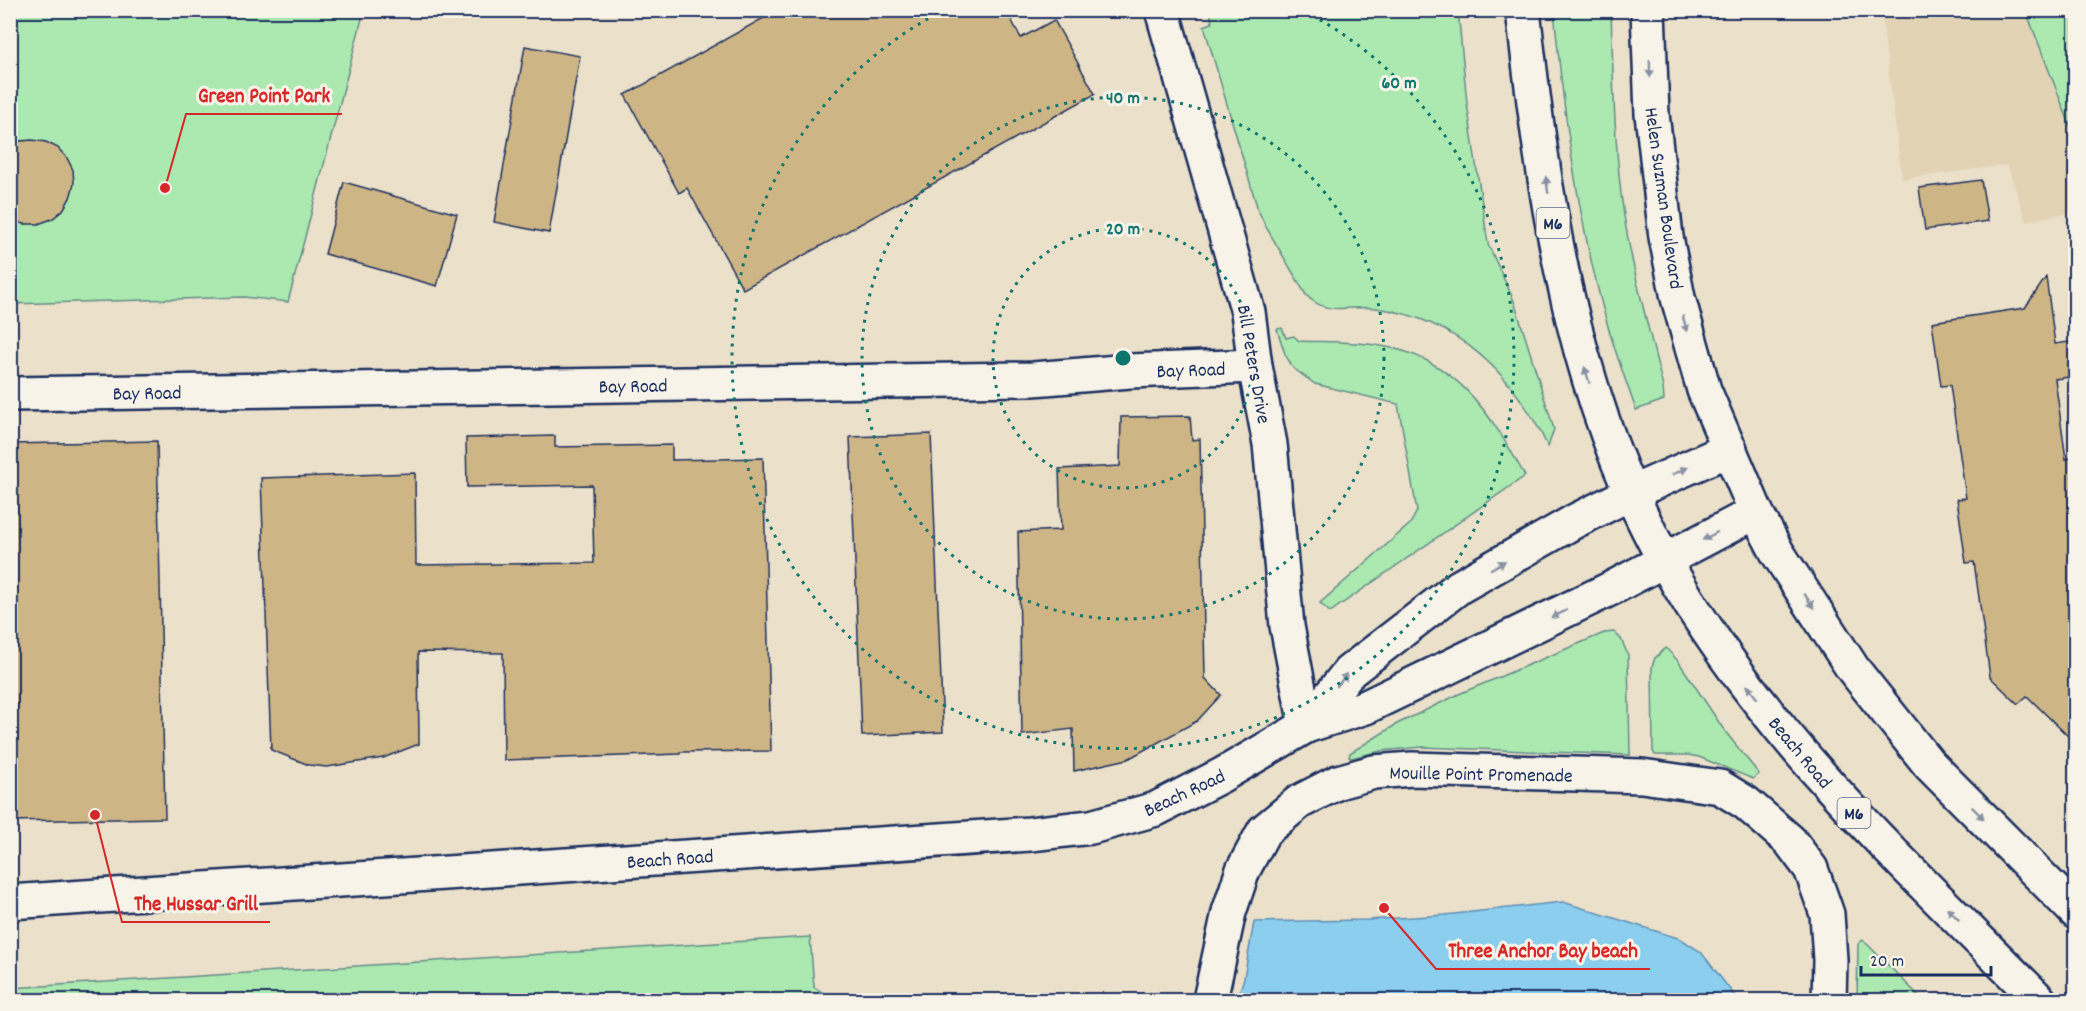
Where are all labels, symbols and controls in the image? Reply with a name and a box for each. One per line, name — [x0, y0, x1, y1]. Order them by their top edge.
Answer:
one-way arrow — [1646, 59, 1655, 78]
text: 60 m — [1381, 72, 1417, 97]
callout: Green Point Park — [186, 75, 342, 114]
text: Green Point Park — [198, 83, 330, 113]
text: 40 m — [1106, 87, 1140, 112]
street label: Helen Suzman Boulevard — [1635, 106, 1689, 291]
one-way arrow — [1542, 175, 1551, 194]
road number: M6 — [1536, 208, 1570, 238]
text: 20 m — [1106, 218, 1140, 243]
street label: Bill Peters Drive — [1228, 303, 1276, 426]
one-way arrow — [1681, 315, 1691, 333]
centre of rings — [1113, 348, 1133, 368]
street label: Bay Road — [1156, 357, 1226, 387]
one-way arrow — [1582, 366, 1591, 384]
street label: Bay Road — [598, 373, 668, 403]
street label: Bay Road — [112, 380, 182, 410]
one-way arrow — [1672, 466, 1690, 476]
one-way arrow — [1701, 531, 1718, 541]
one-way arrow — [1490, 559, 1506, 570]
one-way arrow — [1803, 593, 1814, 609]
one-way arrow — [1551, 609, 1568, 618]
one-way arrow — [1336, 673, 1348, 688]
one-way arrow — [1745, 684, 1758, 700]
street label: Beach Road — [1760, 712, 1837, 796]
street label: Mouille Point Promenade — [1389, 760, 1573, 792]
street label: Beach Road — [1140, 764, 1231, 826]
road number: M6 — [1838, 798, 1870, 828]
one-way arrow — [1970, 806, 1984, 820]
street label: Beach Road — [626, 844, 715, 878]
callout: The Hussar Grill — [122, 883, 270, 922]
text: The Hussar Grill — [134, 891, 259, 921]
one-way arrow — [1947, 907, 1961, 921]
callout: Three Anchor Bay beach — [1436, 930, 1650, 969]
text: Three Anchor Bay beach — [1448, 938, 1638, 968]
scale bar — [1861, 939, 1992, 977]
text: 20 m — [1870, 950, 1904, 975]

